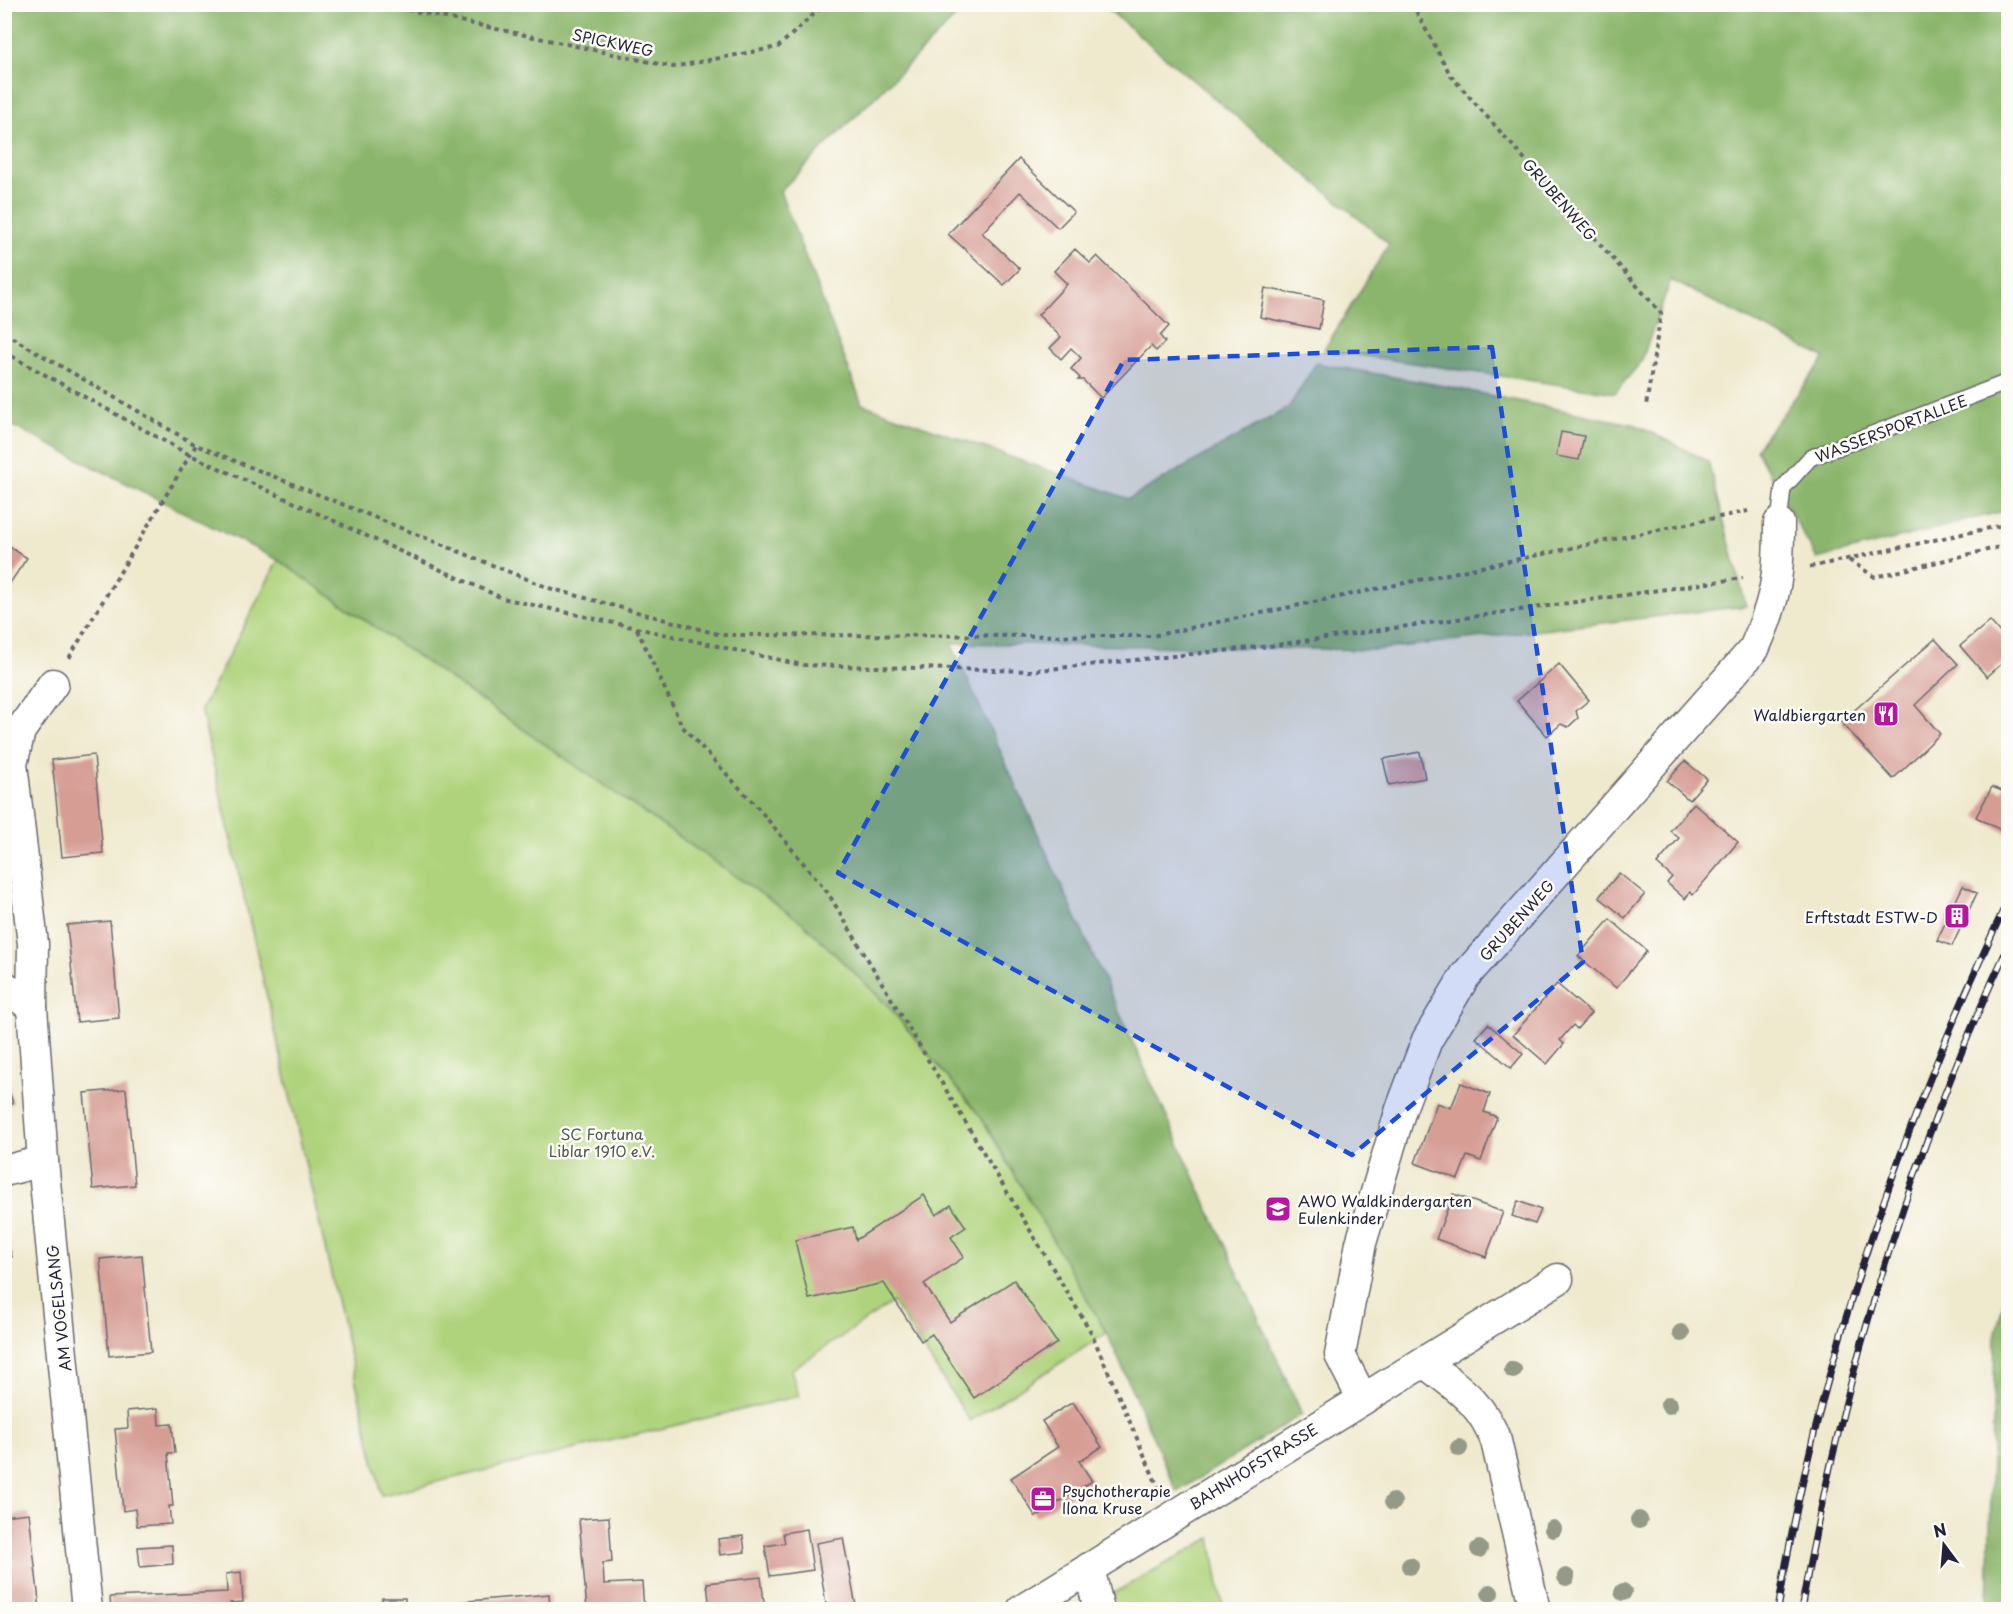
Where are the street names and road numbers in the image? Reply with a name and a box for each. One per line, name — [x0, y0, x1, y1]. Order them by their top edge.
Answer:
street label: SPICKWEG — [570, 22, 656, 62]
street label: GRUBENWEG — [1518, 153, 1602, 245]
street label: WASSERSPORTALLEE — [1812, 388, 1970, 468]
street label: GRUBENWEG — [1473, 874, 1559, 966]
street label: AM VOGELSANG — [40, 1243, 76, 1373]
street label: BAHNHOFSTRASSE — [1184, 1417, 1322, 1515]

